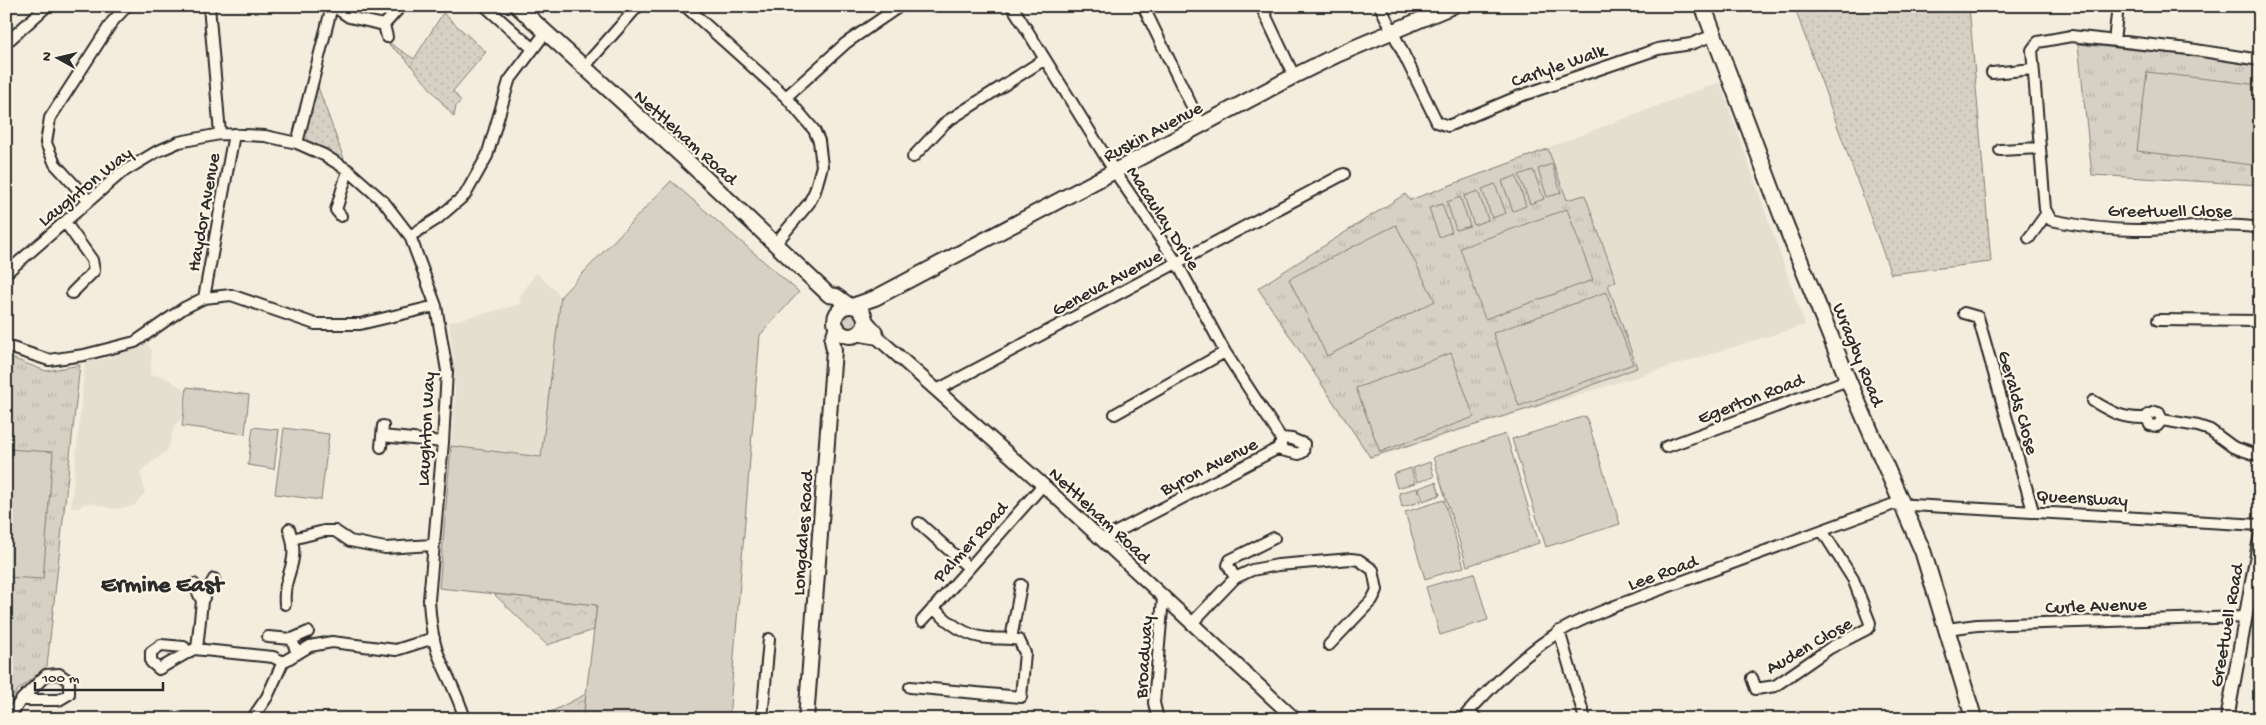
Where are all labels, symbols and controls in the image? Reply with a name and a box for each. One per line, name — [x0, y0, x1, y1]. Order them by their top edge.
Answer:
north arrow — [32, 32, 82, 82]
street label: Carlyle Walk — [1509, 40, 1611, 94]
text: N — [39, 51, 57, 62]
street label: Nettleham Road — [628, 86, 743, 193]
street label: Ruskin Avenue — [1100, 97, 1207, 169]
street label: Laughton Way — [34, 142, 138, 233]
street label: Haydor Avenue — [184, 151, 227, 274]
street label: Macaulay Drive — [1120, 162, 1204, 276]
street label: Greetwell Close — [2108, 201, 2233, 224]
street label: Geneva Avenue — [1049, 245, 1167, 323]
street label: Wragby Road — [1826, 300, 1889, 412]
street label: Geralds Close — [1991, 348, 2042, 458]
street label: Egerton Road — [1695, 369, 1809, 431]
street label: Laughton Way — [413, 371, 442, 487]
street label: Byron Avenue — [1156, 434, 1262, 503]
street label: Nettleham Road — [1043, 463, 1156, 571]
street label: Longdales Road — [789, 468, 820, 597]
street label: Queensway — [2035, 486, 2129, 513]
street label: Palmer Road — [929, 497, 1015, 589]
street label: Lee Road — [1625, 550, 1703, 598]
street label: Greetwell Road — [2206, 560, 2251, 689]
district label: Ermine East — [101, 572, 225, 601]
street label: Curle Avenue — [2045, 594, 2147, 621]
street label: Auden Close — [1763, 613, 1857, 681]
street label: Broadway — [1131, 615, 1160, 700]
scale bar — [35, 660, 162, 692]
text: 100 m — [41, 670, 80, 688]

